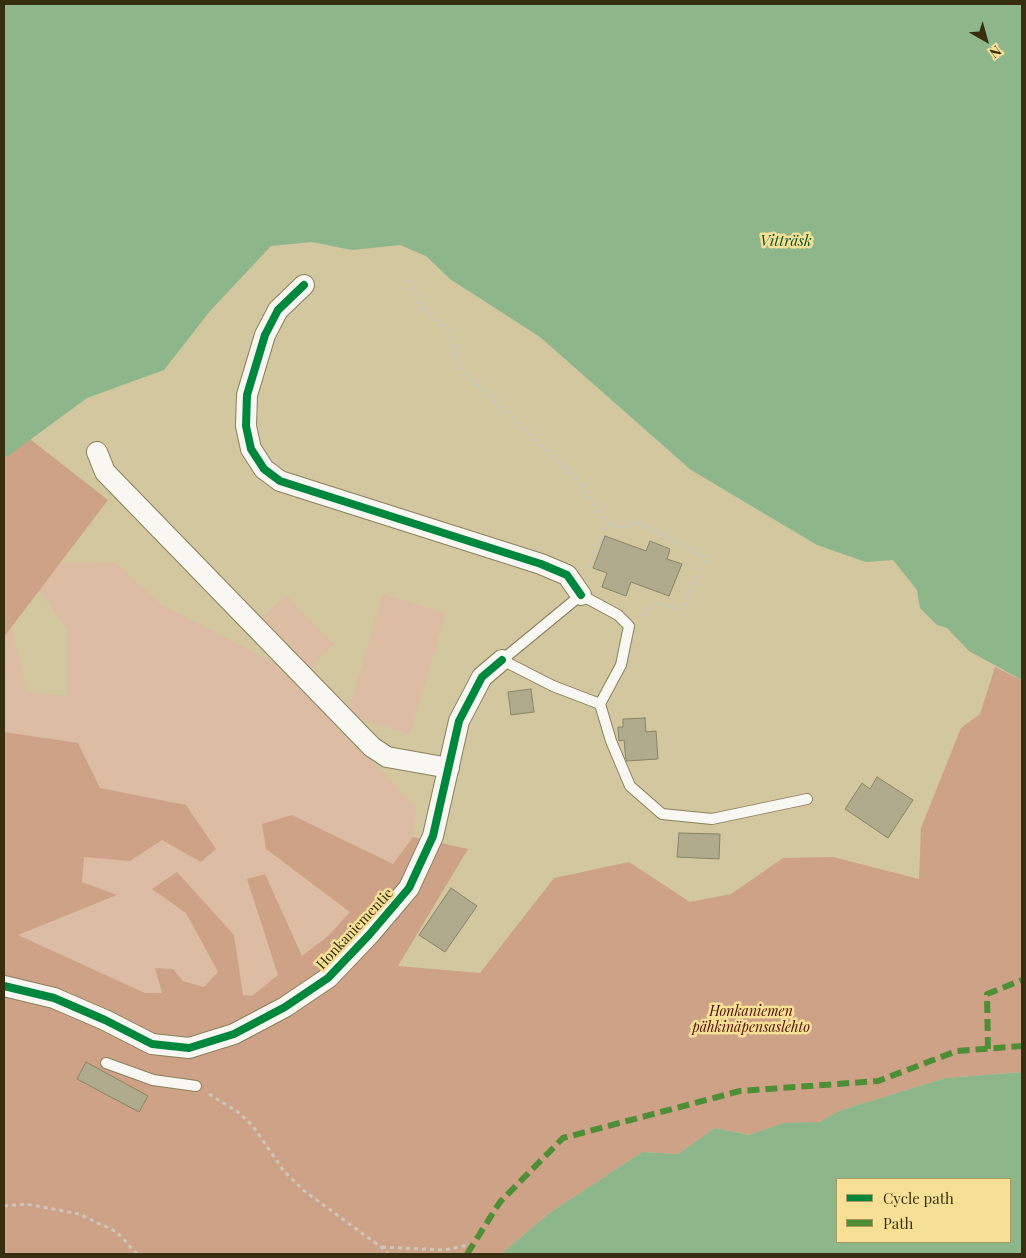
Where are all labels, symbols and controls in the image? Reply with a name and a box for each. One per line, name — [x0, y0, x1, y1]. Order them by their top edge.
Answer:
north arrow — [961, 15, 1011, 65]
text: N — [986, 42, 1005, 63]
water label: Vitträsk — [760, 232, 812, 250]
street label: Honkaniementie — [313, 885, 397, 973]
park label: Honkaniemen pähkinäpensaslehto — [692, 1004, 810, 1036]
legend — [836, 1178, 1011, 1243]
text: Cycle path — [883, 1188, 954, 1208]
text: Path — [883, 1213, 913, 1233]

